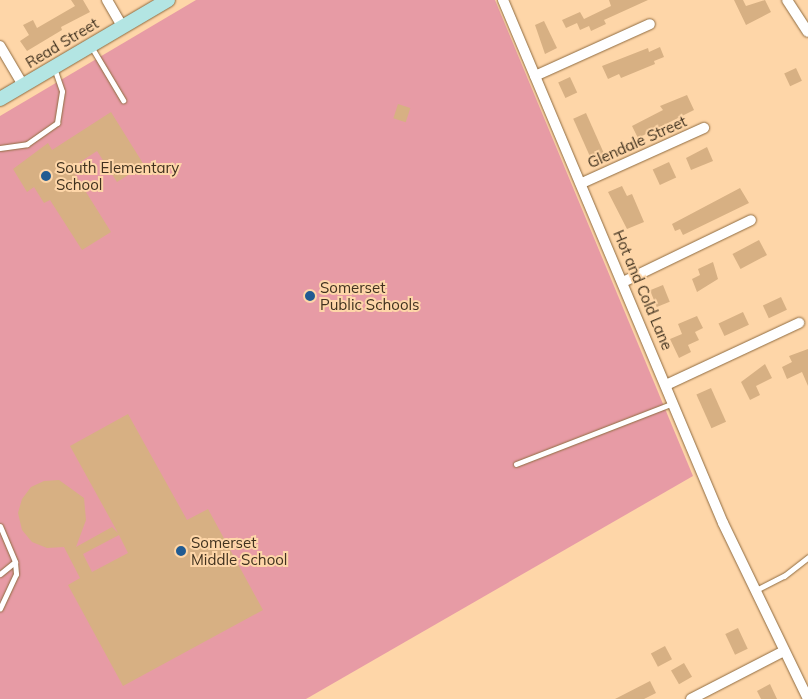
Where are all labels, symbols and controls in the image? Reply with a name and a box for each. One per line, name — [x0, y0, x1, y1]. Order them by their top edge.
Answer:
street label: Read Street — [22, 14, 102, 72]
street label: Glendale Street — [585, 112, 689, 172]
place label: South Elementary School — [56, 158, 179, 193]
marker: South Elementary School — [40, 170, 52, 182]
street label: Hot and Cold Lane — [610, 227, 676, 353]
place label: Somerset Public Schools — [320, 278, 420, 313]
marker: Somerset Public Schools — [304, 290, 316, 302]
place label: Somerset Middle School — [191, 533, 287, 568]
marker: Somerset Middle School — [175, 545, 187, 557]

